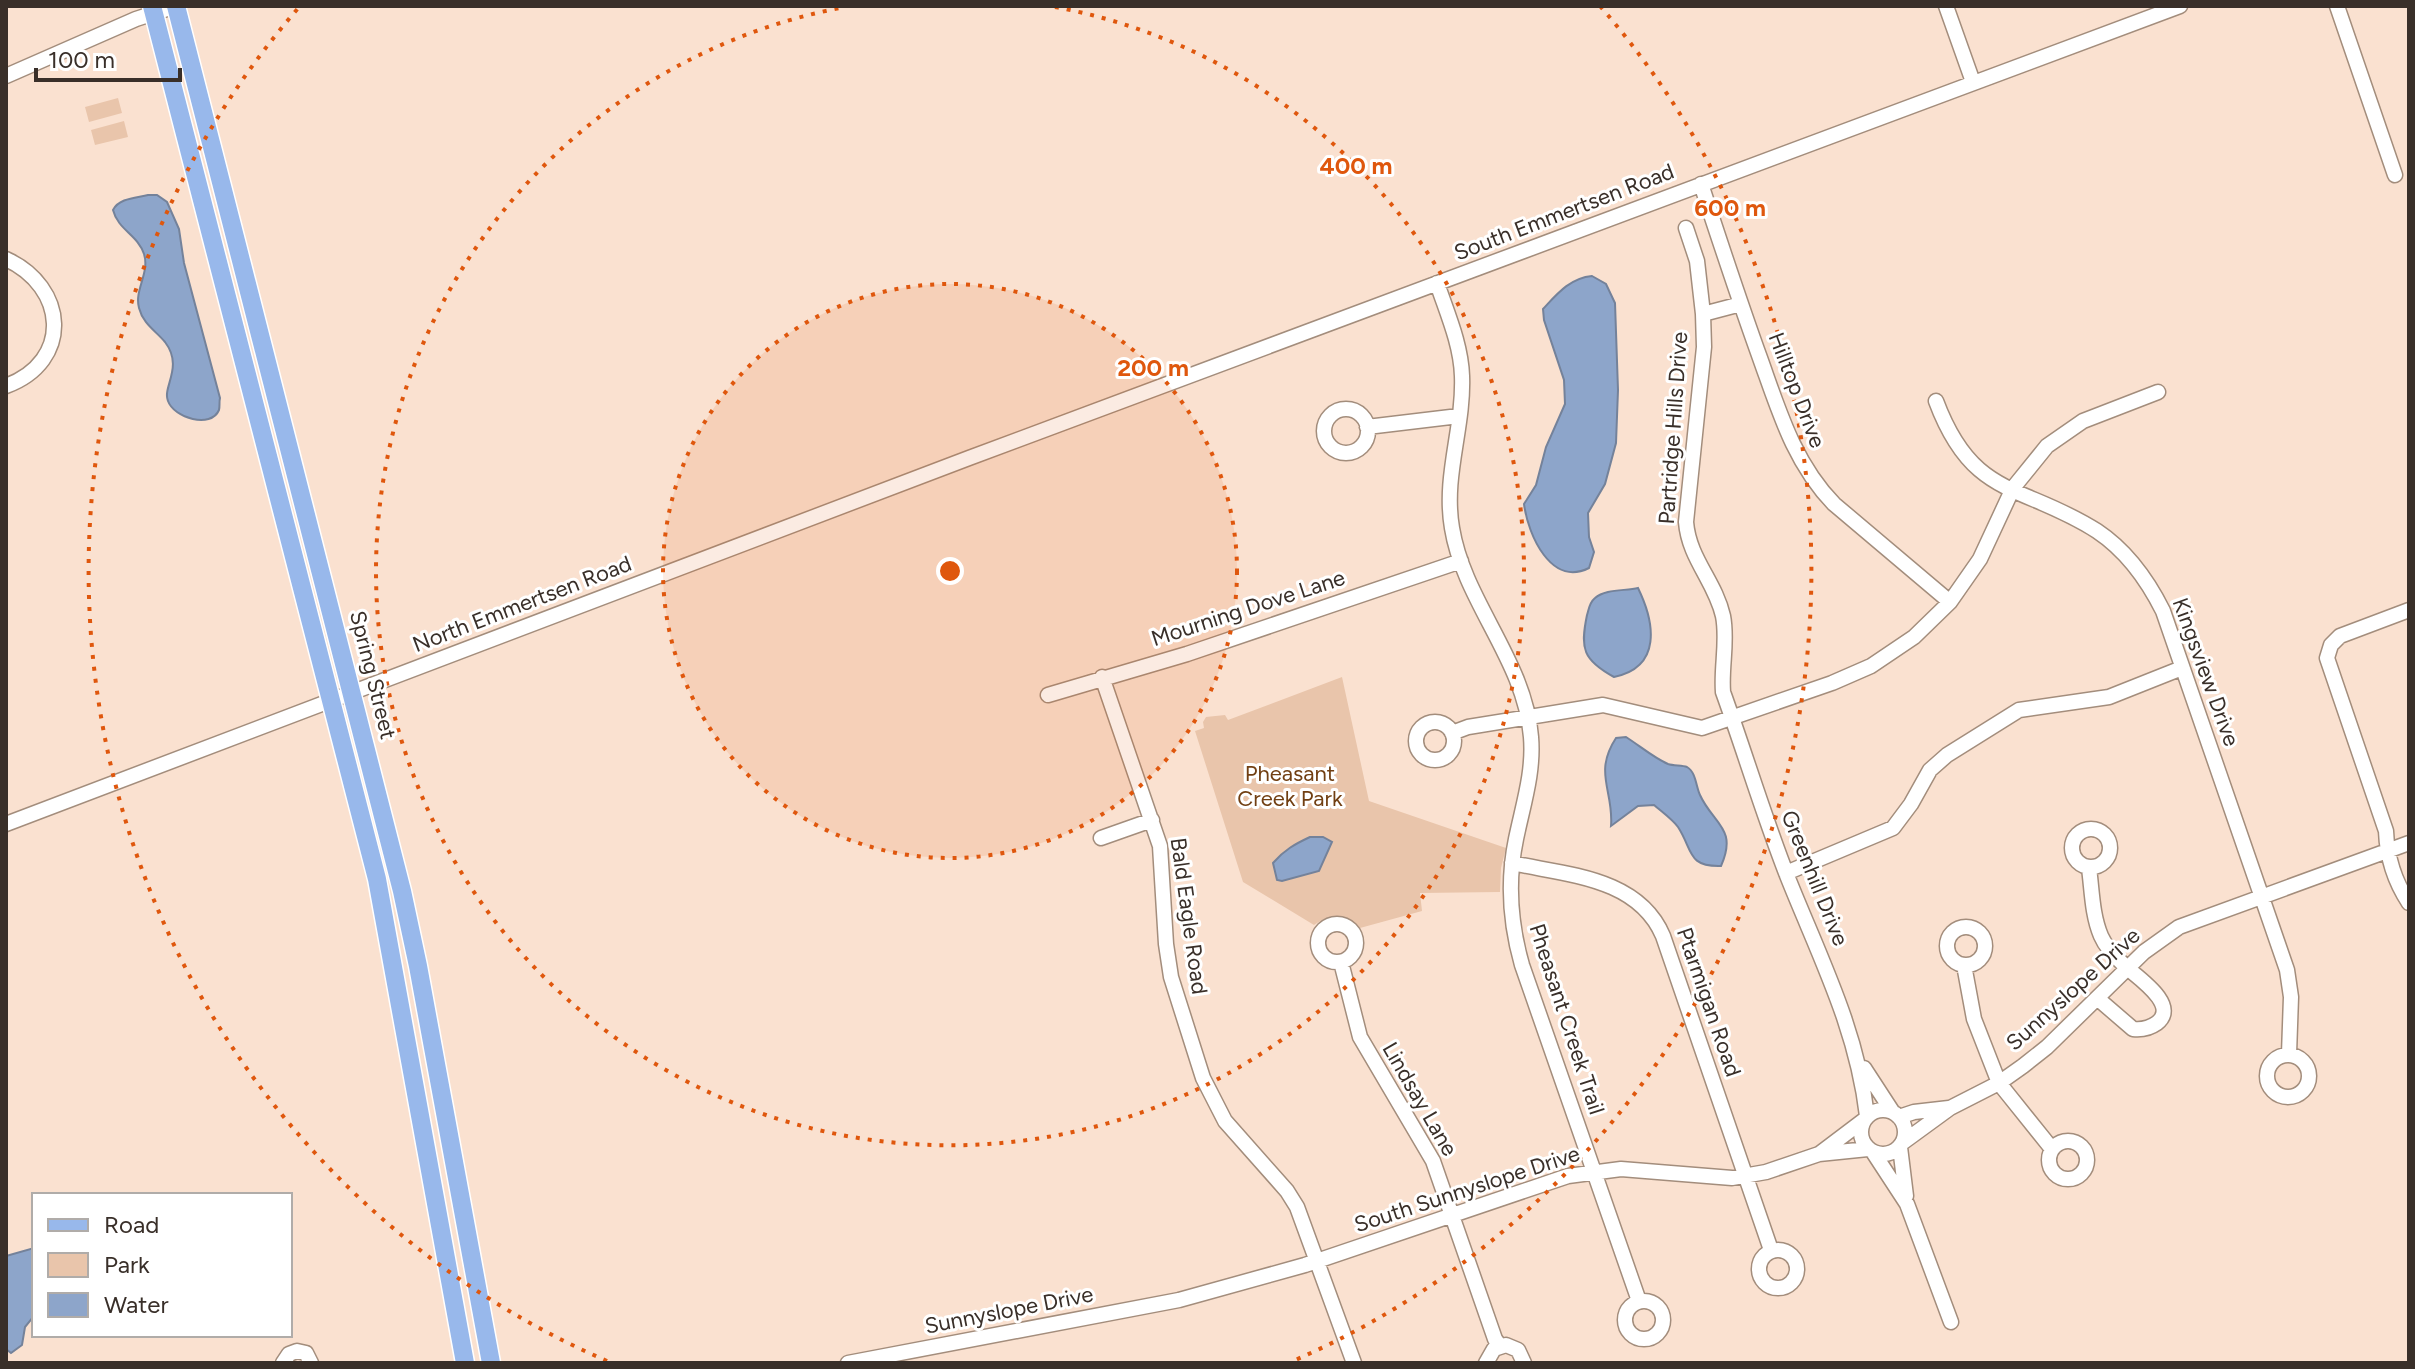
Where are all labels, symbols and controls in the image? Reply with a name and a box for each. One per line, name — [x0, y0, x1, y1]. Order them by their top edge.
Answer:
scale bar — [36, 32, 180, 82]
text: 100 m — [48, 45, 115, 74]
text: 400 m — [1320, 151, 1392, 180]
street label: South Emmertsen Road — [1450, 158, 1678, 266]
text: 600 m — [1694, 193, 1766, 222]
street label: Hilltop Drive — [1763, 328, 1831, 452]
street label: Partridge Hills Drive — [1653, 331, 1693, 525]
text: 200 m — [1117, 353, 1189, 382]
street label: North Emmertsen Road — [409, 550, 635, 658]
centre of rings — [936, 557, 964, 585]
street label: Mourning Dove Lane — [1148, 564, 1348, 652]
street label: Kingsview Drive — [2167, 594, 2245, 750]
street label: Spring Street — [344, 608, 402, 742]
park label: Pheasant Creek Park — [1237, 760, 1343, 812]
street label: Greenhill Drive — [1776, 806, 1854, 950]
street label: Bald Eagle Road — [1165, 836, 1213, 996]
street label: Pheasant Creek Trail — [1523, 920, 1611, 1118]
street label: Sunnyslope Drive — [2000, 922, 2146, 1056]
street label: Ptarmigan Road — [1671, 924, 1747, 1080]
street label: Lindsay Lane — [1377, 1037, 1463, 1161]
street label: South Sunnyslope Drive — [1351, 1140, 1583, 1238]
legend — [32, 1193, 292, 1337]
text: Road — [104, 1210, 159, 1239]
text: Park — [104, 1250, 150, 1279]
street label: Sunnyslope Drive — [923, 1280, 1095, 1340]
text: Water — [104, 1290, 169, 1319]

